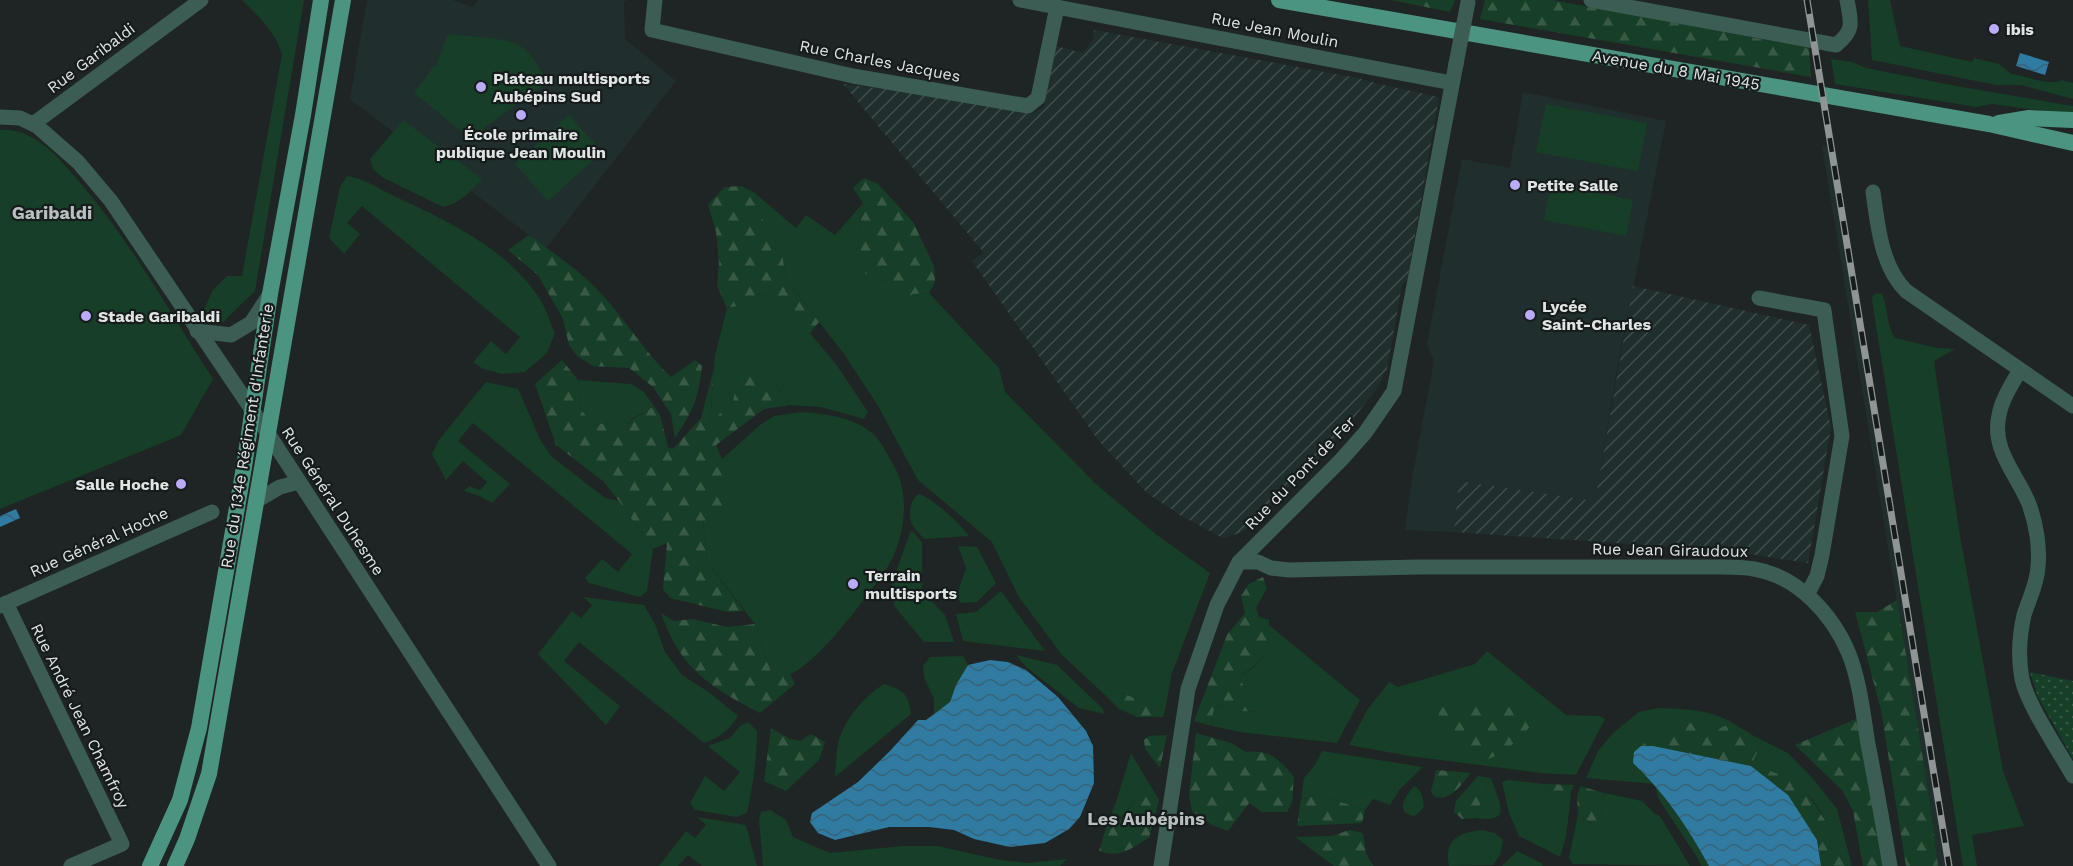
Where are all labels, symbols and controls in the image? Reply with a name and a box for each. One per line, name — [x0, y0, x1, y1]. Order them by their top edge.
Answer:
street label: Rue Jean Moulin — [1210, 8, 1340, 52]
street label: Rue Garibaldi — [43, 19, 139, 97]
place label: ibis — [2006, 20, 2034, 39]
marker: ibis — [1987, 22, 2001, 36]
street label: Rue Charles Jacques — [798, 36, 962, 86]
street label: Avenue du 8 Mai 1945 — [1591, 46, 1761, 94]
place label: Plateau multisports Aubépins Sud — [493, 69, 650, 106]
marker: Plateau multisports Aubépins Sud — [474, 80, 488, 94]
marker: École primaire publique Jean Moulin — [514, 108, 528, 122]
place label: École primaire publique Jean Moulin — [436, 125, 606, 162]
place label: Petite Salle — [1527, 176, 1618, 195]
marker: Petite Salle — [1508, 178, 1522, 192]
district label: Garibaldi — [12, 202, 92, 223]
place label: Lycée Saint-Charles — [1542, 297, 1652, 334]
street label: Rue du 134e Régiment d'Infanterie — [217, 302, 277, 570]
place label: Stade Garibaldi — [98, 307, 220, 326]
marker: Lycée Saint-Charles — [1523, 308, 1537, 322]
marker: Stade Garibaldi — [79, 309, 93, 323]
street label: Rue du Pont de Fer — [1241, 412, 1360, 534]
street label: Rue Général Duhesme — [278, 423, 388, 579]
place label: Salle Hoche — [76, 475, 169, 494]
marker: Salle Hoche — [174, 477, 188, 491]
street label: Rue Général Hoche — [27, 503, 171, 581]
street label: Rue Jean Giraudoux — [1592, 539, 1748, 561]
place label: Terrain multisports — [865, 566, 957, 603]
marker: Terrain multisports — [846, 577, 860, 591]
street label: Rue André Jean Chamfroy — [27, 620, 133, 812]
district label: Les Aubépins — [1087, 808, 1205, 829]

